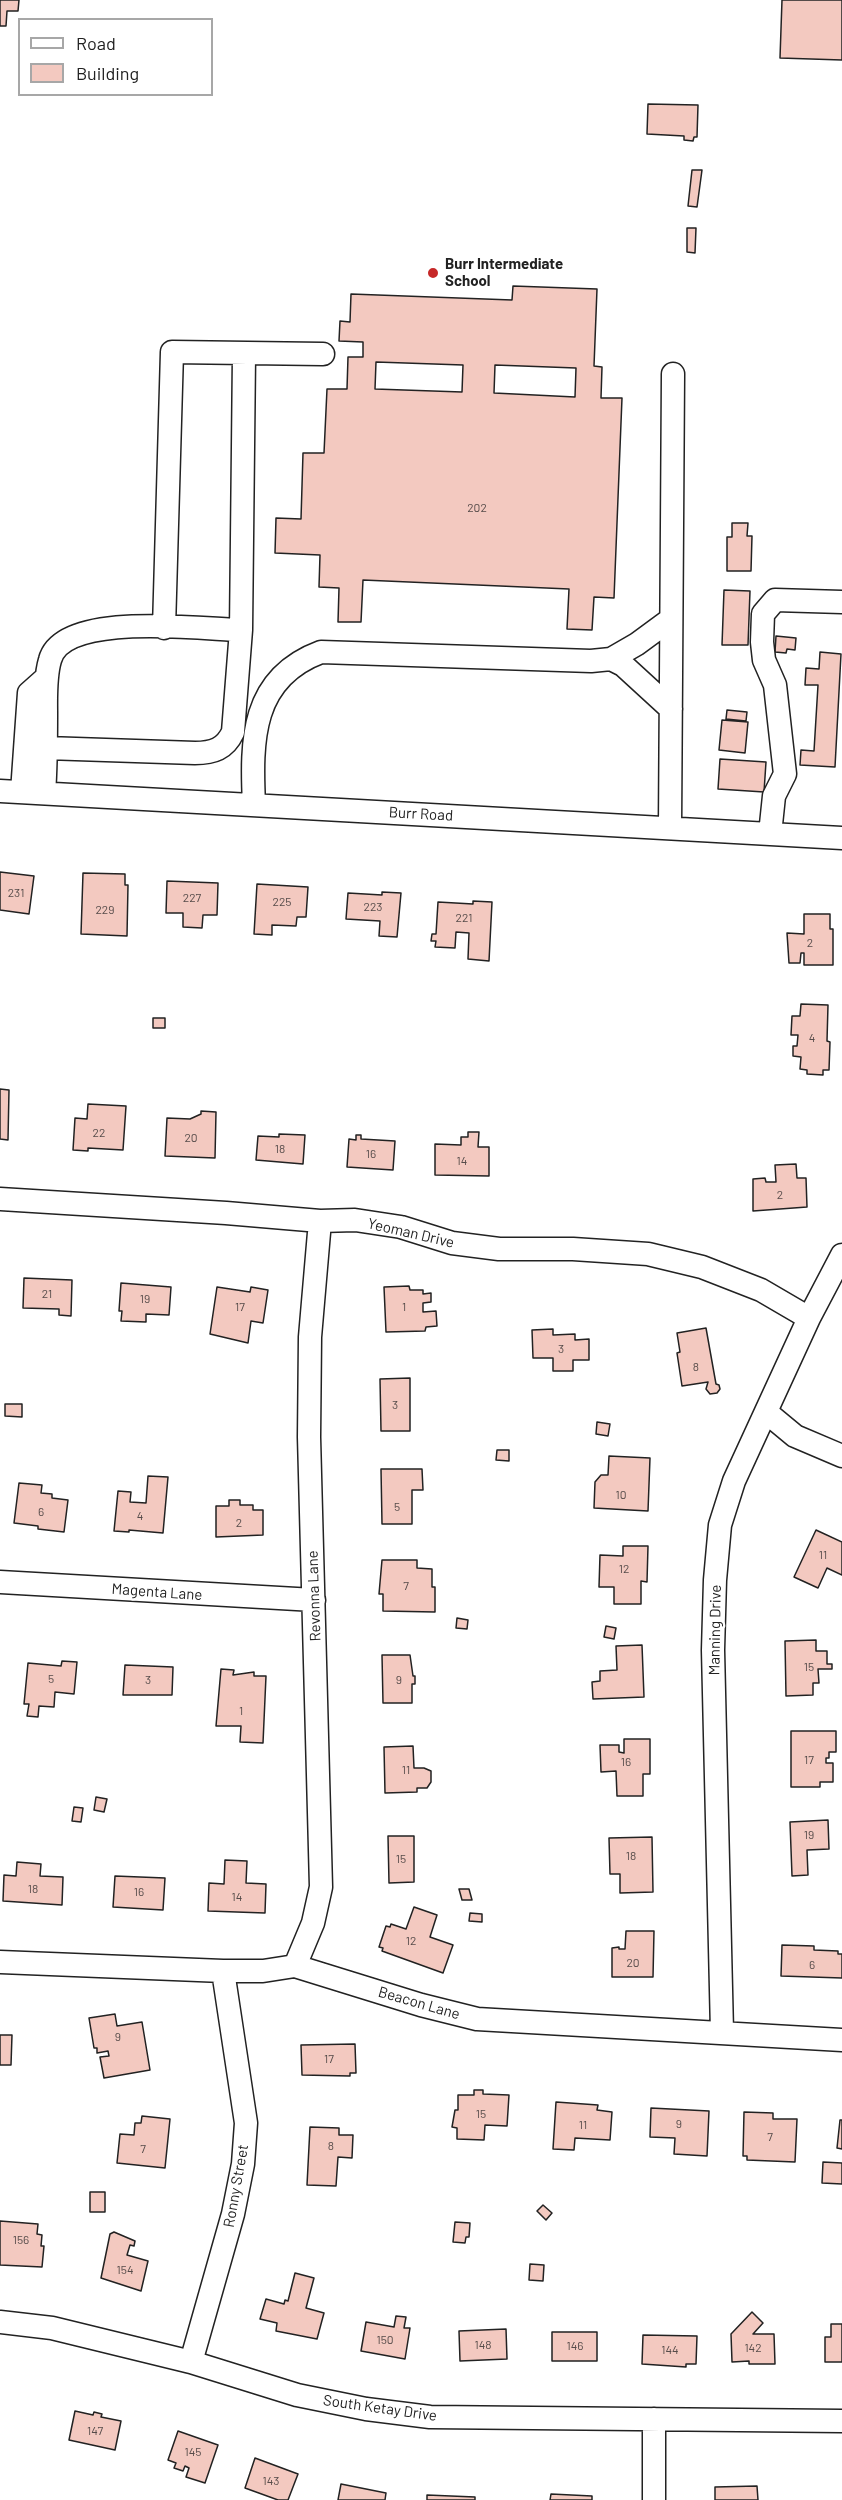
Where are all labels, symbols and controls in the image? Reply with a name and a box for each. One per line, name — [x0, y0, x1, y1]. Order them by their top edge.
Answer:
legend — [18, 18, 213, 96]
text: Road — [76, 32, 116, 54]
text: Building — [76, 62, 139, 84]
place label: Burr Intermediate School — [445, 255, 563, 290]
marker: Burr Intermediate School — [426, 266, 440, 280]
house number: 202 — [467, 501, 487, 515]
street label: Burr Road — [388, 803, 454, 825]
house number: 231 — [8, 886, 24, 900]
house number: 227 — [183, 891, 201, 905]
house number: 225 — [272, 895, 292, 909]
house number: 223 — [364, 900, 382, 914]
house number: 229 — [95, 903, 115, 917]
house number: 221 — [456, 911, 472, 925]
house number: 2 — [807, 936, 813, 950]
house number: 4 — [809, 1031, 815, 1045]
house number: 22 — [93, 1126, 105, 1140]
house number: 20 — [184, 1131, 198, 1145]
house number: 18 — [275, 1142, 285, 1156]
house number: 16 — [366, 1147, 376, 1161]
house number: 14 — [457, 1154, 467, 1168]
house number: 2 — [777, 1188, 783, 1202]
street label: Yeoman Drive — [366, 1214, 456, 1252]
house number: 21 — [42, 1287, 52, 1301]
house number: 19 — [140, 1292, 150, 1306]
house number: 17 — [235, 1300, 245, 1314]
house number: 1 — [402, 1300, 406, 1314]
house number: 3 — [558, 1342, 564, 1356]
house number: 8 — [693, 1360, 699, 1374]
house number: 3 — [392, 1398, 398, 1412]
house number: 10 — [616, 1488, 626, 1502]
house number: 5 — [394, 1500, 400, 1514]
house number: 6 — [38, 1505, 44, 1519]
house number: 4 — [137, 1509, 143, 1523]
house number: 2 — [236, 1516, 242, 1530]
house number: 11 — [819, 1548, 827, 1562]
street label: Revonna Lane — [303, 1550, 325, 1642]
house number: 12 — [619, 1562, 629, 1576]
house number: 7 — [403, 1579, 409, 1593]
street label: Magenta Lane — [111, 1580, 203, 1604]
street label: Manning Drive — [705, 1584, 725, 1676]
house number: 15 — [804, 1660, 814, 1674]
house number: 5 — [48, 1672, 54, 1686]
house number: 3 — [145, 1673, 151, 1687]
house number: 9 — [396, 1673, 402, 1687]
house number: 1 — [239, 1704, 243, 1718]
house number: 17 — [804, 1753, 814, 1767]
house number: 16 — [621, 1755, 631, 1769]
house number: 11 — [402, 1763, 410, 1777]
house number: 19 — [804, 1828, 814, 1842]
house number: 18 — [626, 1849, 636, 1863]
house number: 15 — [396, 1852, 406, 1866]
house number: 18 — [28, 1882, 38, 1896]
house number: 16 — [134, 1885, 144, 1899]
house number: 14 — [232, 1890, 242, 1904]
house number: 12 — [406, 1934, 416, 1948]
house number: 20 — [626, 1956, 640, 1970]
house number: 6 — [809, 1958, 815, 1972]
street label: Beacon Lane — [376, 1983, 462, 2023]
house number: 9 — [115, 2030, 121, 2044]
house number: 17 — [324, 2052, 334, 2066]
house number: 15 — [476, 2107, 486, 2121]
house number: 9 — [676, 2117, 682, 2131]
house number: 11 — [579, 2118, 587, 2132]
house number: 7 — [767, 2130, 773, 2144]
house number: 8 — [328, 2139, 334, 2153]
house number: 7 — [140, 2142, 146, 2156]
street label: Ronny Street — [220, 2143, 252, 2229]
house number: 156 — [13, 2233, 29, 2247]
house number: 154 — [117, 2263, 133, 2277]
house number: 150 — [376, 2333, 394, 2347]
house number: 148 — [474, 2338, 492, 2352]
house number: 146 — [567, 2339, 583, 2353]
house number: 142 — [744, 2341, 762, 2355]
house number: 144 — [661, 2343, 679, 2357]
street label: South Ketay Drive — [322, 2391, 438, 2425]
house number: 147 — [87, 2424, 103, 2438]
house number: 145 — [185, 2445, 201, 2459]
house number: 143 — [263, 2474, 279, 2488]

